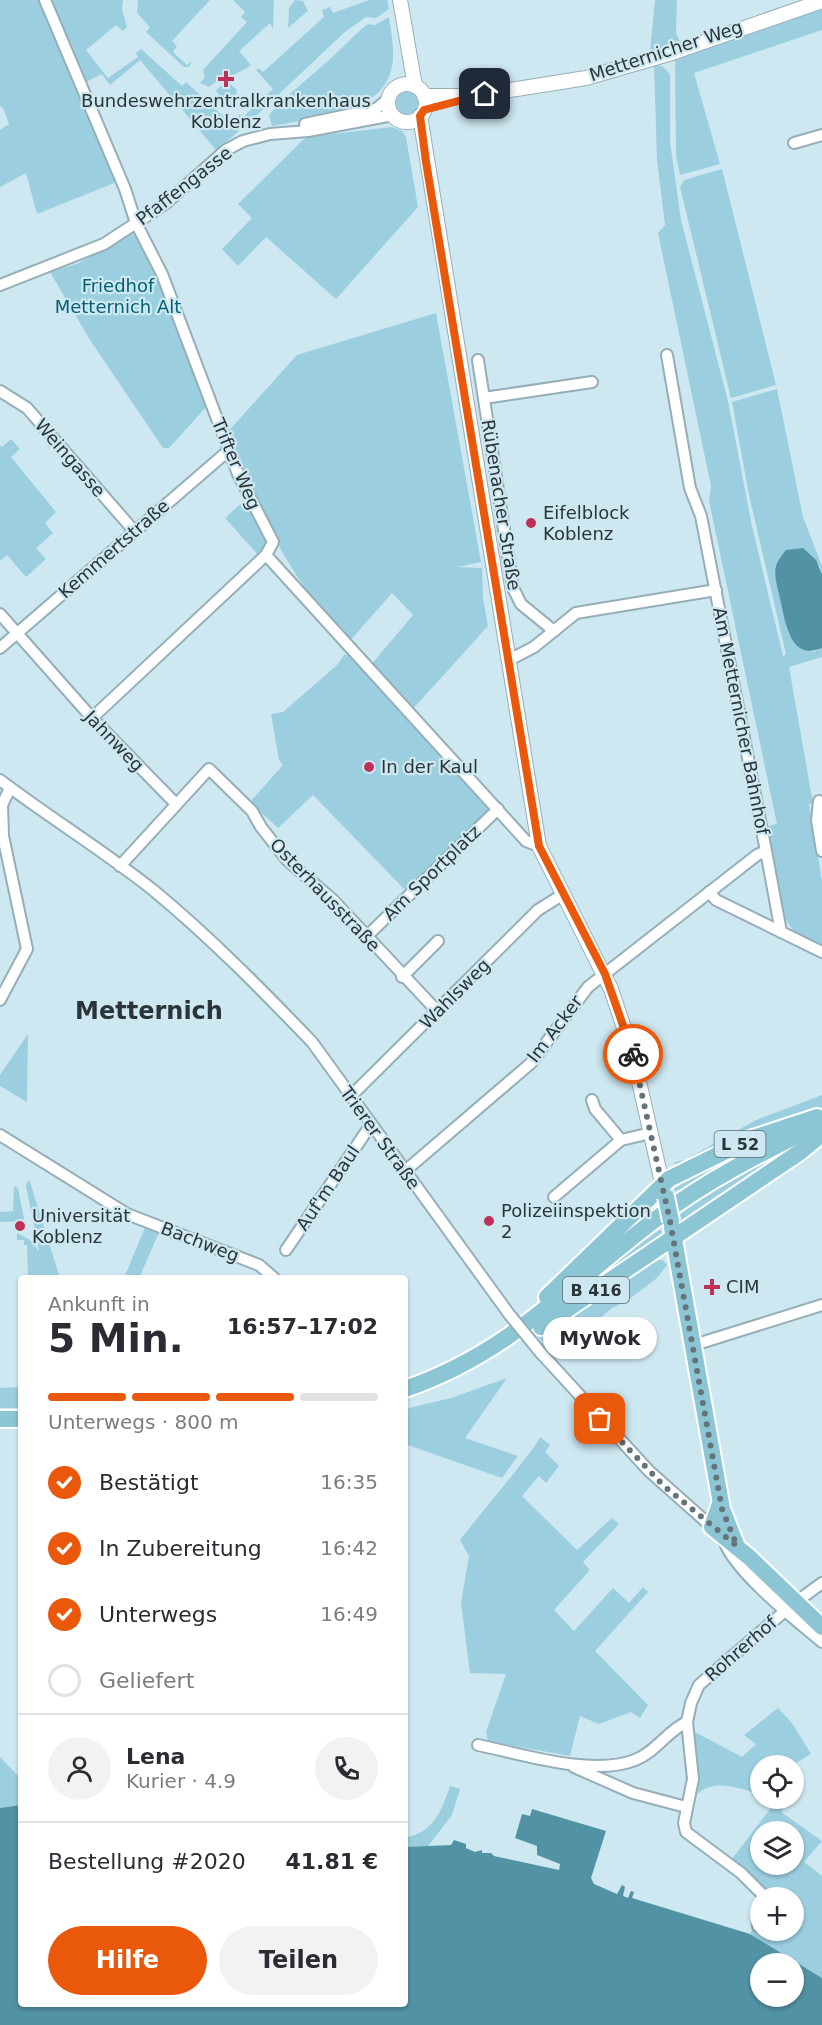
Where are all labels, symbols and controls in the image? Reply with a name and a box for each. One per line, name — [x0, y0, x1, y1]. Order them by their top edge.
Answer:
street label: Metternicher Weg — [587, 16, 745, 85]
pin — [459, 68, 510, 119]
marker: Bundeswehrzentralkrankenhaus Koblenz — [217, 70, 235, 88]
icon: home — [468, 77, 501, 110]
place label: Bundeswehrzentralkrankenhaus Koblenz — [81, 90, 371, 132]
street label: Pfaffengasse — [132, 142, 236, 229]
park label: Friedhof Metternich Alt — [55, 275, 181, 317]
street label: Weingasse — [31, 414, 110, 501]
street label: Trifter Weg — [207, 414, 265, 513]
street label: Rübenacher Straße — [478, 418, 525, 592]
street label: Kemmertstraße — [54, 495, 173, 602]
place label: Eifelblock Koblenz — [543, 502, 630, 544]
marker: Eifelblock Koblenz — [524, 516, 538, 530]
street label: Am Metternicher Bahnhof — [709, 605, 774, 837]
street label: Jahnweg — [80, 705, 148, 775]
place label: In der Kaul — [381, 756, 478, 777]
marker: In der Kaul — [362, 760, 376, 774]
street label: Am Sportplatz — [378, 821, 485, 925]
street label: Osterhausstraße — [266, 834, 385, 956]
street label: Wahlsweg — [415, 954, 494, 1033]
street label: Im Acker — [523, 990, 587, 1066]
district label: Metternich — [75, 997, 223, 1025]
courier — [603, 1024, 663, 1084]
icon: bike — [617, 1038, 650, 1071]
street label: Trierer Straße — [335, 1081, 425, 1193]
road number: L 52 — [714, 1131, 766, 1157]
street label: Auf'm Baul — [291, 1141, 364, 1234]
place label: Polizeiinspektion 2 — [501, 1200, 651, 1242]
place label: Universität Koblenz — [32, 1205, 130, 1247]
marker: Polizeiinspektion 2 — [482, 1214, 496, 1228]
street label: Bachweg — [158, 1217, 242, 1266]
marker: Universität Koblenz — [13, 1219, 27, 1233]
place label: CIM — [726, 1276, 759, 1297]
road number: B 416 — [563, 1277, 629, 1303]
marker: CIM — [703, 1278, 721, 1296]
text: Ankunft in — [48, 1292, 150, 1316]
text: 16:57–17:02 — [227, 1314, 378, 1339]
text: 5 Min. — [48, 1316, 183, 1361]
callout: MyWok — [543, 1317, 657, 1359]
text: MyWok — [559, 1326, 641, 1350]
pin — [574, 1393, 625, 1444]
icon: bag — [583, 1402, 616, 1435]
text: Unterwegs · 800 m — [48, 1410, 239, 1434]
icon: check — [48, 1466, 81, 1499]
text: Bestätigt — [99, 1470, 199, 1495]
text: 16:35 — [320, 1470, 378, 1494]
icon: check — [48, 1532, 81, 1565]
text: In Zubereitung — [99, 1536, 262, 1561]
text: 16:42 — [320, 1536, 378, 1560]
icon: check — [48, 1598, 81, 1631]
text: Unterwegs — [99, 1602, 217, 1627]
text: 16:49 — [320, 1602, 378, 1626]
street label: Rohrerhof — [701, 1611, 781, 1685]
text: Geliefert — [99, 1668, 194, 1693]
button: person — [48, 1737, 111, 1800]
button: phone — [315, 1737, 378, 1800]
text: Lena — [126, 1744, 185, 1769]
map controls — [750, 1755, 804, 2007]
button: locate — [750, 1755, 804, 1809]
text: Kurier · 4.9 — [126, 1769, 236, 1793]
button: layers — [750, 1821, 804, 1875]
text: Bestellung #2020 — [48, 1849, 246, 1874]
text: 41.81 € — [285, 1849, 378, 1874]
button: + — [750, 1887, 804, 1941]
button: Hilfe — [48, 1926, 207, 1995]
button: Teilen — [219, 1926, 378, 1995]
button: − — [750, 1953, 804, 2007]

